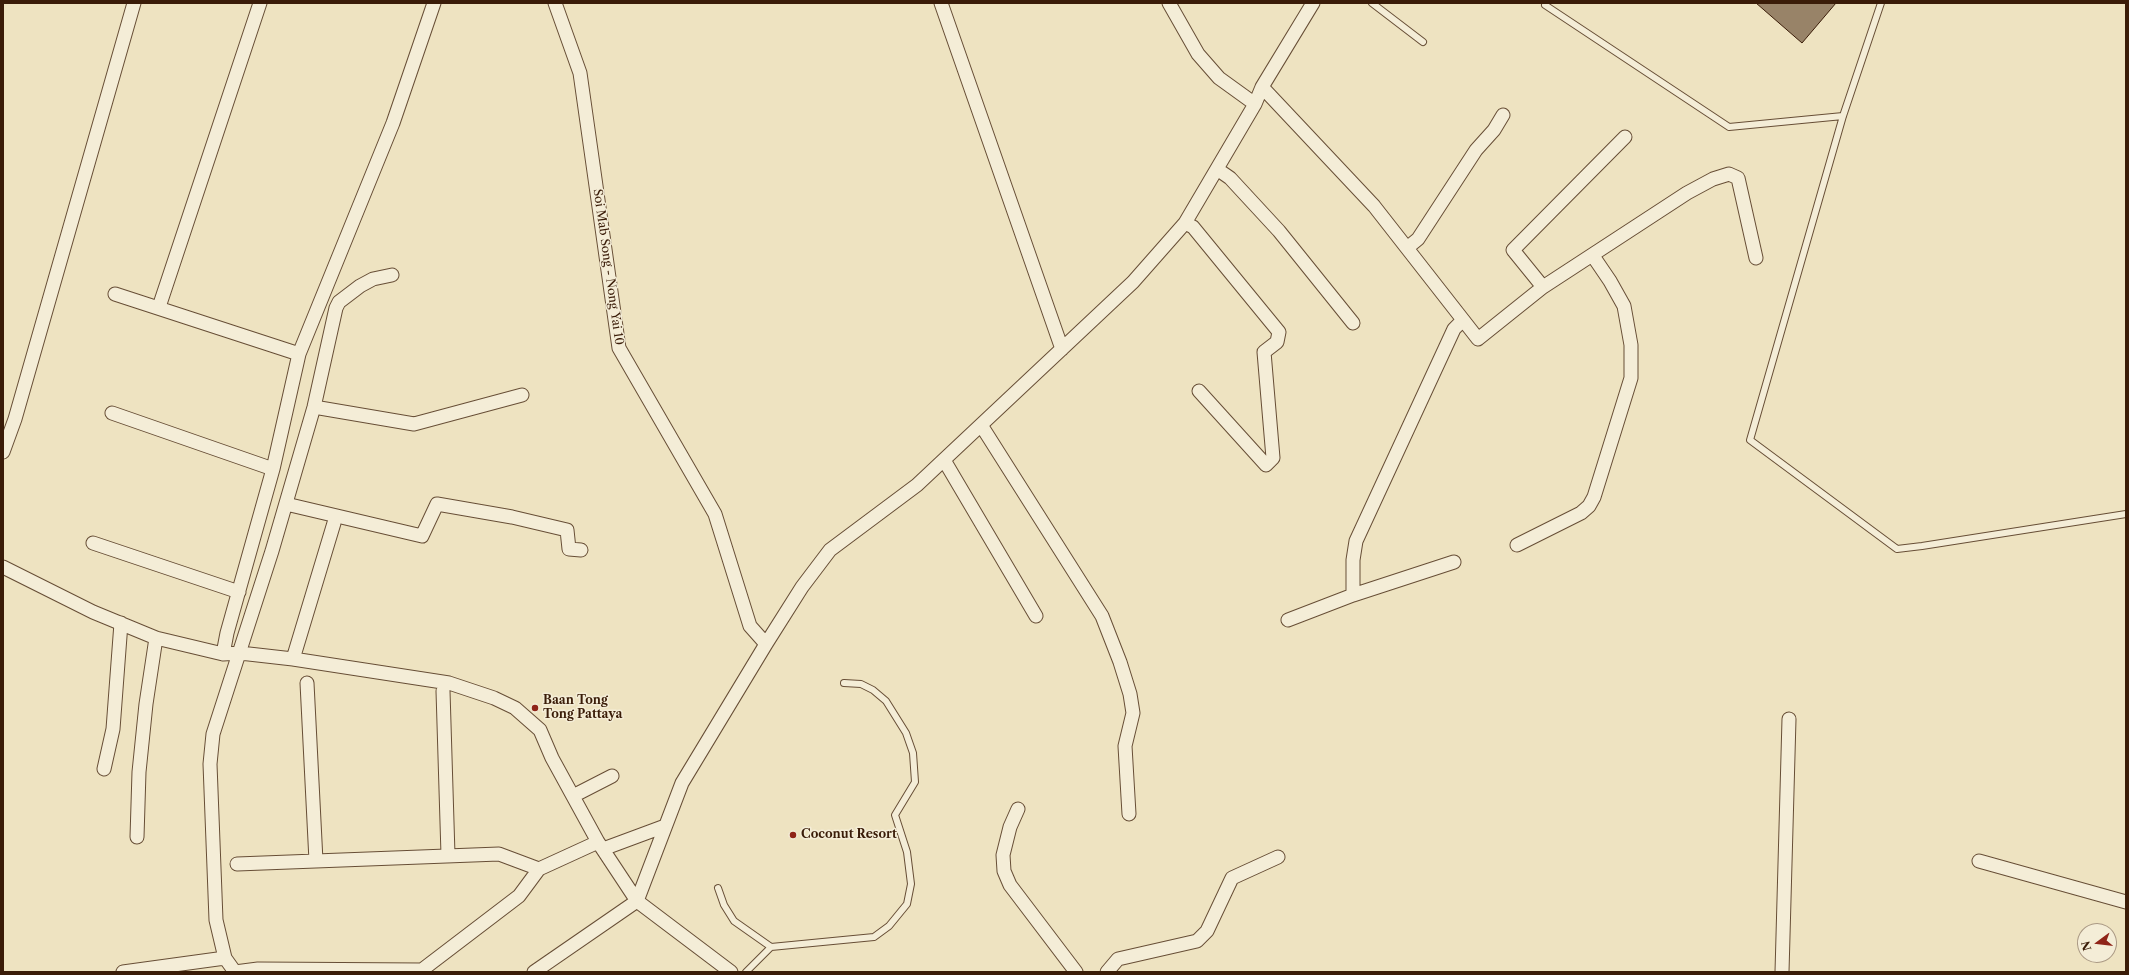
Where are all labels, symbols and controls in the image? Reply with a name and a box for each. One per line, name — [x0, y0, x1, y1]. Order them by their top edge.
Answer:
street label: Soi Mab Song - Nong Yai 10 — [590, 188, 626, 346]
place label: Baan Tong Tong Pattaya — [543, 694, 622, 722]
marker: Baan Tong Tong Pattaya — [530, 703, 540, 713]
place label: Coconut Resort — [801, 828, 897, 842]
marker: Coconut Resort — [788, 830, 798, 840]
north arrow — [2077, 923, 2117, 963]
text: N — [2078, 939, 2094, 952]

